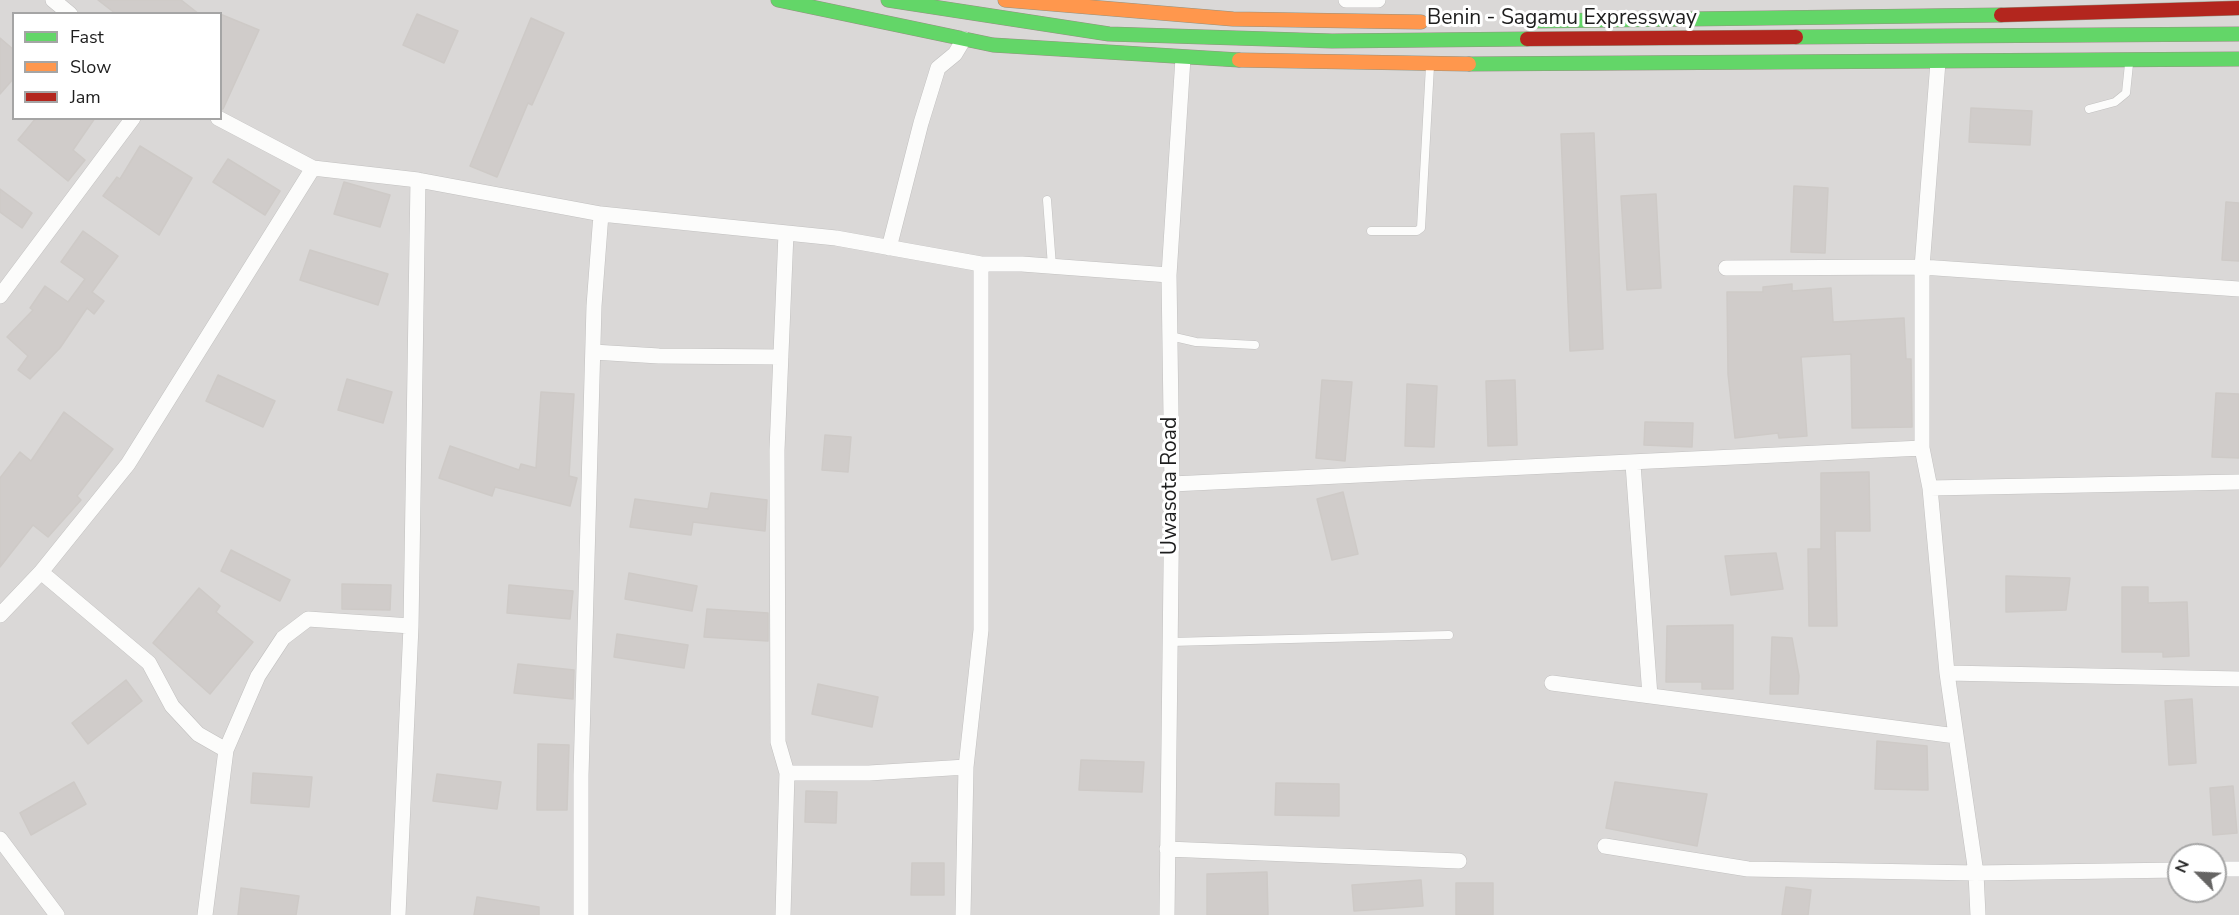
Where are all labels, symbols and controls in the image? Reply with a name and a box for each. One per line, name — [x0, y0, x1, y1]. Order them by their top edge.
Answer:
street label: Benin - Sagamu Expressway — [1427, 6, 1697, 32]
legend — [12, 12, 222, 120]
text: Fast — [70, 25, 104, 49]
text: Slow — [70, 55, 111, 79]
text: Jam — [70, 85, 101, 109]
street label: Uwasota Road — [1158, 417, 1184, 555]
north arrow — [2167, 843, 2227, 903]
text: N — [2170, 857, 2195, 876]

